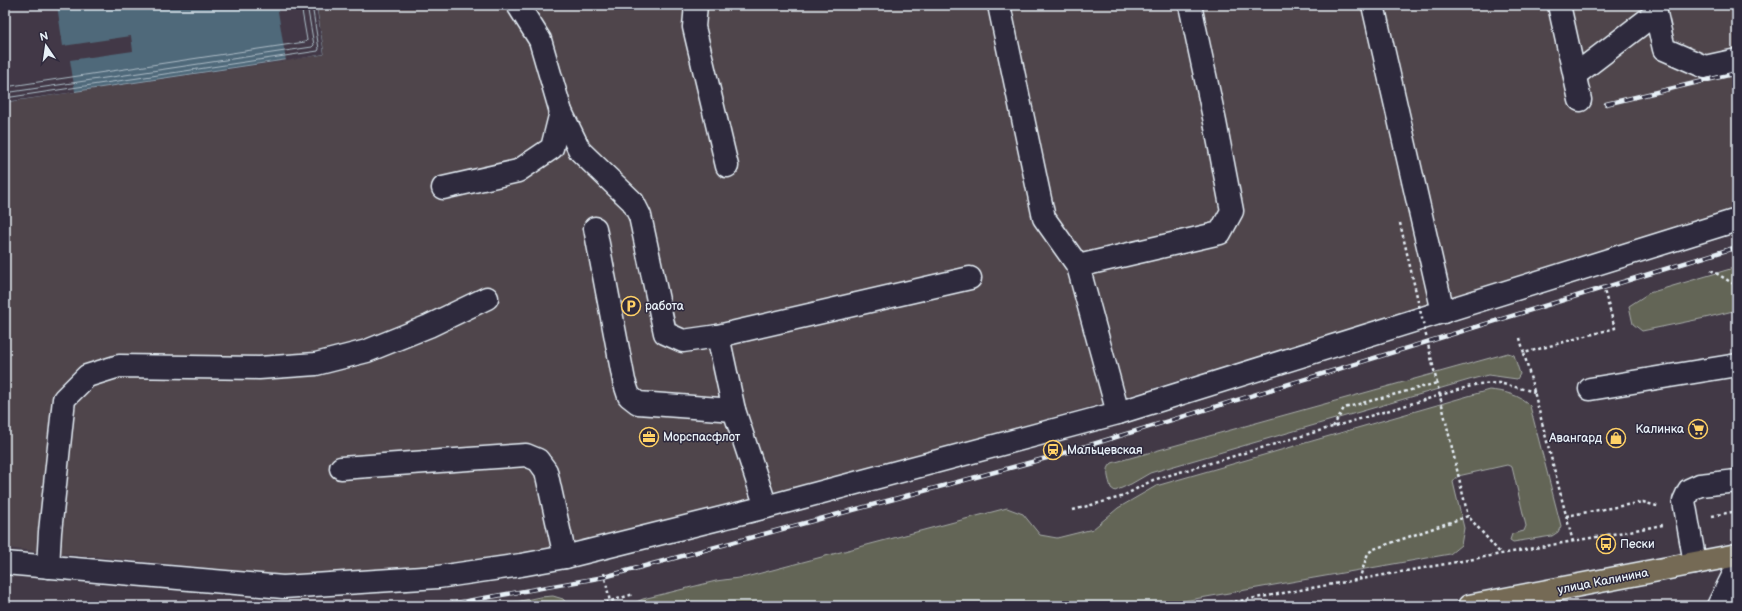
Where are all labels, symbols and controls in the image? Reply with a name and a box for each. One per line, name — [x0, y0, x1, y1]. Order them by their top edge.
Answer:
north arrow — [26, 26, 66, 66]
text: N — [38, 29, 49, 44]
parking icon: работа — [620, 295, 642, 317]
place label: работа — [645, 299, 684, 314]
supermarket icon: Калинка — [1687, 418, 1709, 440]
place label: Калинка — [1636, 422, 1684, 437]
office icon: Морспасфлот — [638, 426, 660, 448]
shop icon: Авангард — [1605, 427, 1627, 449]
place label: Морспасфлот — [663, 430, 741, 445]
place label: Авангард — [1548, 431, 1603, 446]
station icon: Мальцевская — [1042, 439, 1064, 461]
place label: Мальцевская — [1067, 443, 1143, 458]
bus stop icon: Пески — [1595, 533, 1617, 555]
place label: Пески — [1620, 537, 1655, 552]
street label: улица Калинина — [1556, 565, 1650, 598]

